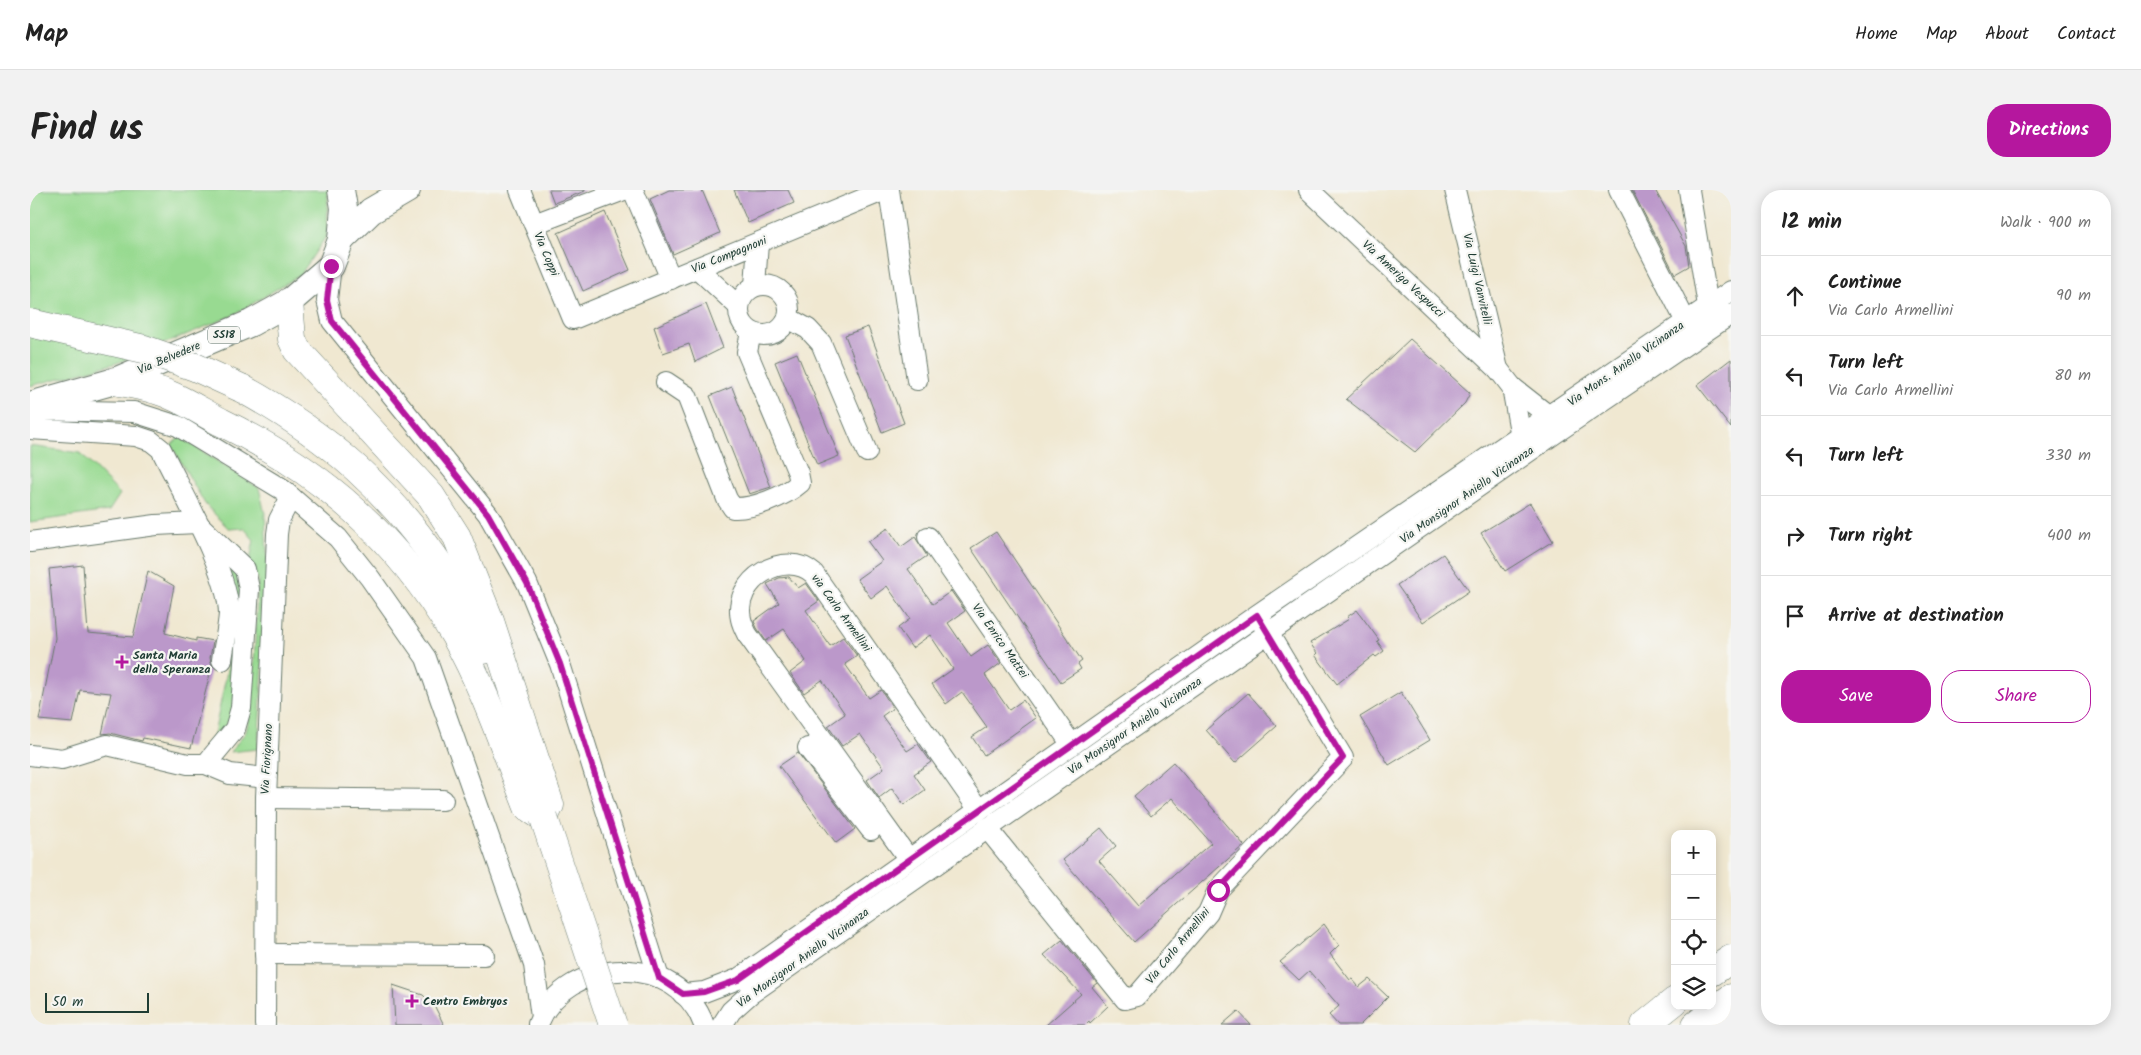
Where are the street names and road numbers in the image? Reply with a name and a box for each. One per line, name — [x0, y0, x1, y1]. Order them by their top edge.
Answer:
street label: Via Coppi — [528, 229, 564, 280]
street label: Via Compagnoni — [688, 231, 771, 279]
street label: Via Luigi Vanvitelli — [1457, 231, 1497, 328]
street label: Via Amerigo Vespucci — [1358, 236, 1449, 323]
street label: Via Mons. Aniello Vicinanza — [1564, 316, 1689, 412]
road number: SS18 — [208, 326, 240, 344]
street label: Via Belvedere — [135, 336, 204, 380]
street label: Via Monsignor Aniello Vicinanza — [1396, 441, 1538, 549]
street label: via Carlo Armellini — [806, 570, 877, 657]
street label: Via Enrico Mattei — [967, 599, 1034, 683]
street label: Via Monsignor Aniello Vicinanza — [1064, 672, 1206, 780]
street label: Via Fiorignano — [256, 723, 278, 795]
street label: Via Monsignor Aniello Vicinanza — [733, 903, 874, 1013]
street label: Via Carlo Armellini — [1141, 903, 1216, 988]

